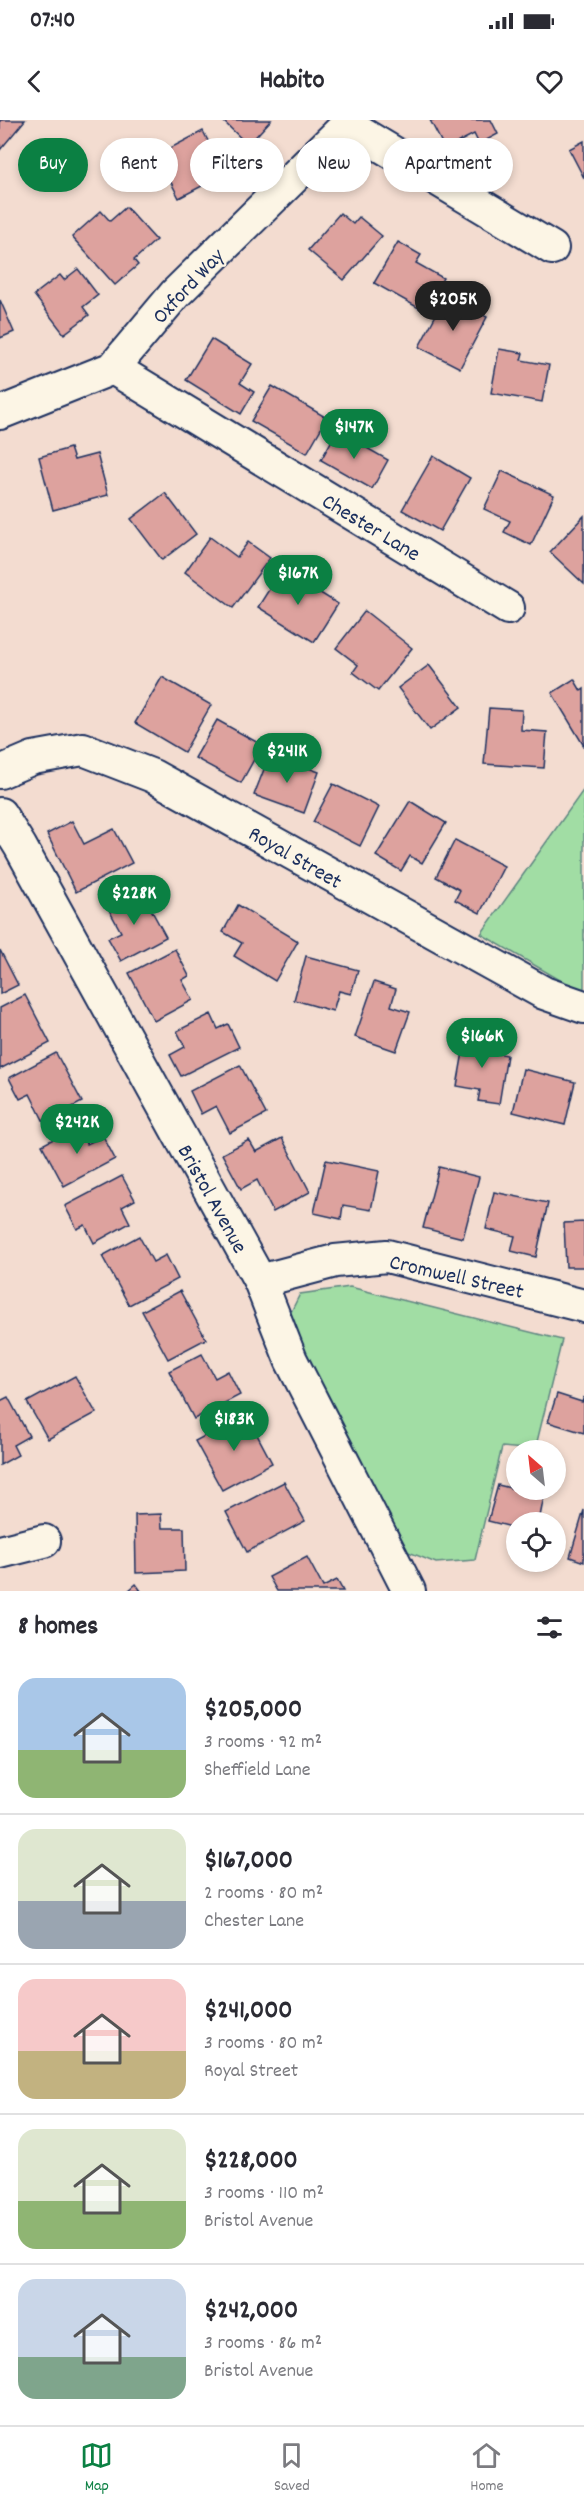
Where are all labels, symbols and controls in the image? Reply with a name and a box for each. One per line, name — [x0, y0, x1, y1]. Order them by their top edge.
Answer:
text: 07:40 — [30, 6, 75, 37]
text: Habito — [259, 62, 325, 101]
icon: back — [18, 65, 51, 98]
icon: heart — [533, 65, 566, 98]
chip: Buy — [18, 138, 88, 192]
chip: Rent — [100, 138, 178, 192]
chip: Filters — [190, 138, 284, 192]
chip: New — [296, 138, 371, 192]
chip: Apartment — [383, 138, 513, 192]
street label: Oxford Way — [146, 242, 234, 332]
pin: $205K — [411, 281, 495, 332]
text: $205K — [429, 286, 477, 314]
pin: $147K — [312, 409, 396, 460]
text: $147K — [334, 414, 374, 442]
street label: Chester Lane — [315, 487, 425, 571]
pin: $167K — [256, 555, 340, 606]
text: $167K — [277, 560, 319, 588]
pin: $241K — [245, 733, 329, 784]
text: $241K — [267, 738, 307, 766]
street label: Royal Street — [242, 820, 347, 898]
pin: $228K — [92, 875, 176, 926]
text: $228K — [112, 880, 156, 908]
pin: $166K — [440, 1018, 524, 1069]
text: $166K — [460, 1023, 504, 1051]
pin: $242K — [35, 1104, 119, 1155]
text: $242K — [54, 1109, 100, 1137]
street label: Bristol Avenue — [168, 1140, 254, 1260]
street label: Cromwell Street — [386, 1248, 526, 1309]
pin: $183K — [192, 1401, 276, 1452]
text: $183K — [214, 1406, 254, 1434]
north arrow — [506, 1440, 566, 1500]
map controls — [506, 1440, 566, 1572]
button: locate — [506, 1512, 566, 1572]
text: 8 homes — [18, 1609, 98, 1646]
icon: filters — [533, 1611, 566, 1644]
text: $205,000 — [204, 1692, 302, 1729]
icon: home — [66, 1702, 138, 1774]
text: 3 rooms · 92 m² — [204, 1729, 322, 1757]
text: Sheffield Lane — [204, 1757, 311, 1785]
text: $167,000 — [204, 1843, 293, 1880]
icon: home — [66, 1853, 138, 1925]
text: 2 rooms · 80 m² — [204, 1880, 323, 1908]
text: Chester Lane — [204, 1908, 304, 1936]
text: $241,000 — [204, 1993, 292, 2030]
icon: home — [66, 2003, 138, 2075]
text: 3 rooms · 80 m² — [204, 2030, 323, 2058]
text: Royal Street — [204, 2058, 298, 2086]
text: $228,000 — [204, 2143, 298, 2180]
icon: home — [66, 2153, 138, 2225]
text: 3 rooms · 110 m² — [204, 2180, 324, 2208]
text: Bristol Avenue — [204, 2208, 313, 2236]
text: $242,000 — [204, 2293, 298, 2330]
icon: home — [66, 2303, 138, 2375]
text: 3 rooms · 86 m² — [204, 2330, 322, 2358]
text: Bristol Avenue — [204, 2358, 313, 2386]
tab: Map — [80, 2439, 113, 2498]
tab: Saved — [274, 2439, 310, 2498]
tab: Home — [470, 2439, 504, 2498]

